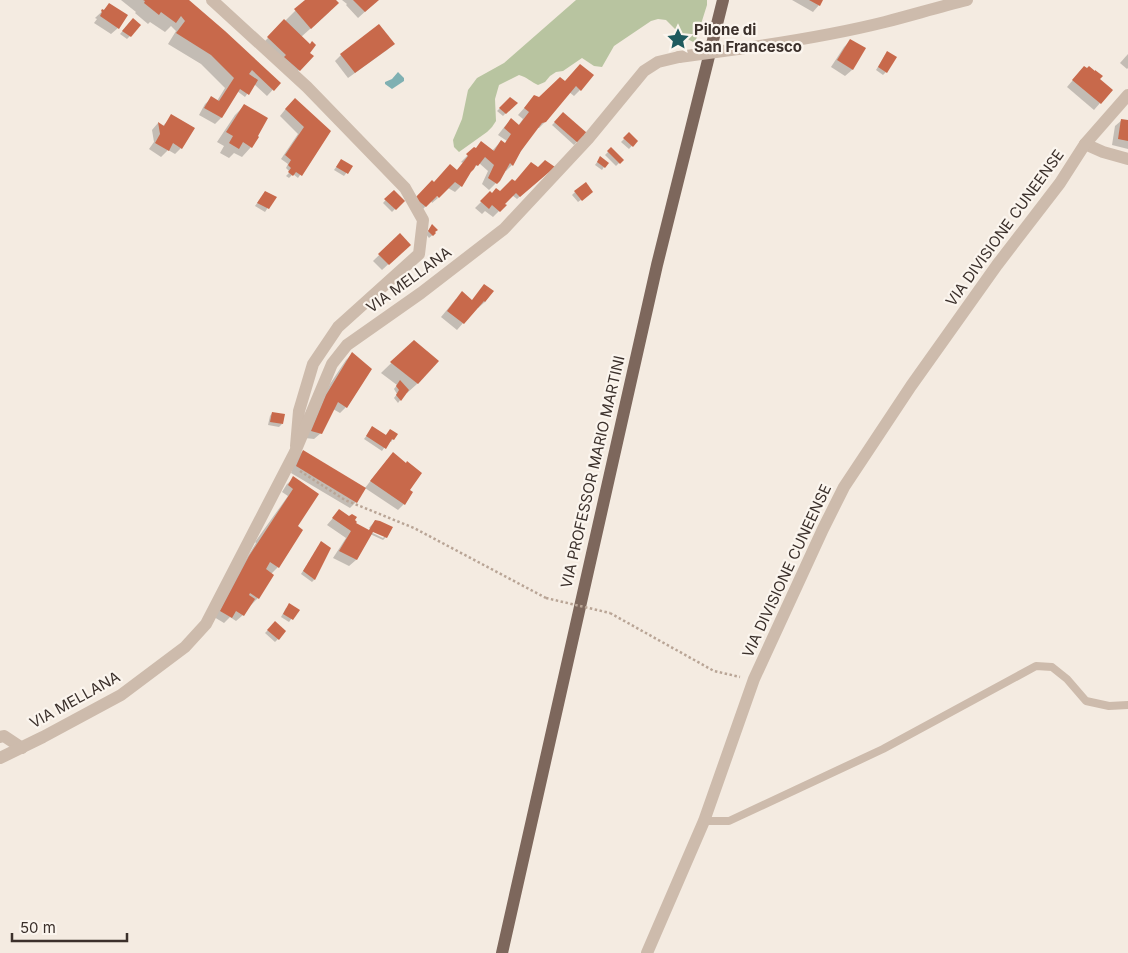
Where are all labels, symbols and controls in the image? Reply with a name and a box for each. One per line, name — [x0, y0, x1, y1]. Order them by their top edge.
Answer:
place label: Pilone di San Francesco — [694, 20, 802, 56]
place icon: Pilone di San Francesco — [665, 26, 691, 52]
street label: VIA DIVISIONE CUNEENSE — [941, 146, 1068, 310]
street label: VIA MELLANA — [362, 242, 455, 317]
street label: VIA PROFESSOR MARIO MARTINI — [556, 354, 629, 590]
street label: VIA DIVISIONE CUNEENSE — [738, 481, 835, 661]
street label: VIA MELLANA — [26, 667, 123, 732]
scale bar — [12, 910, 128, 942]
text: 50 m — [20, 918, 56, 937]

